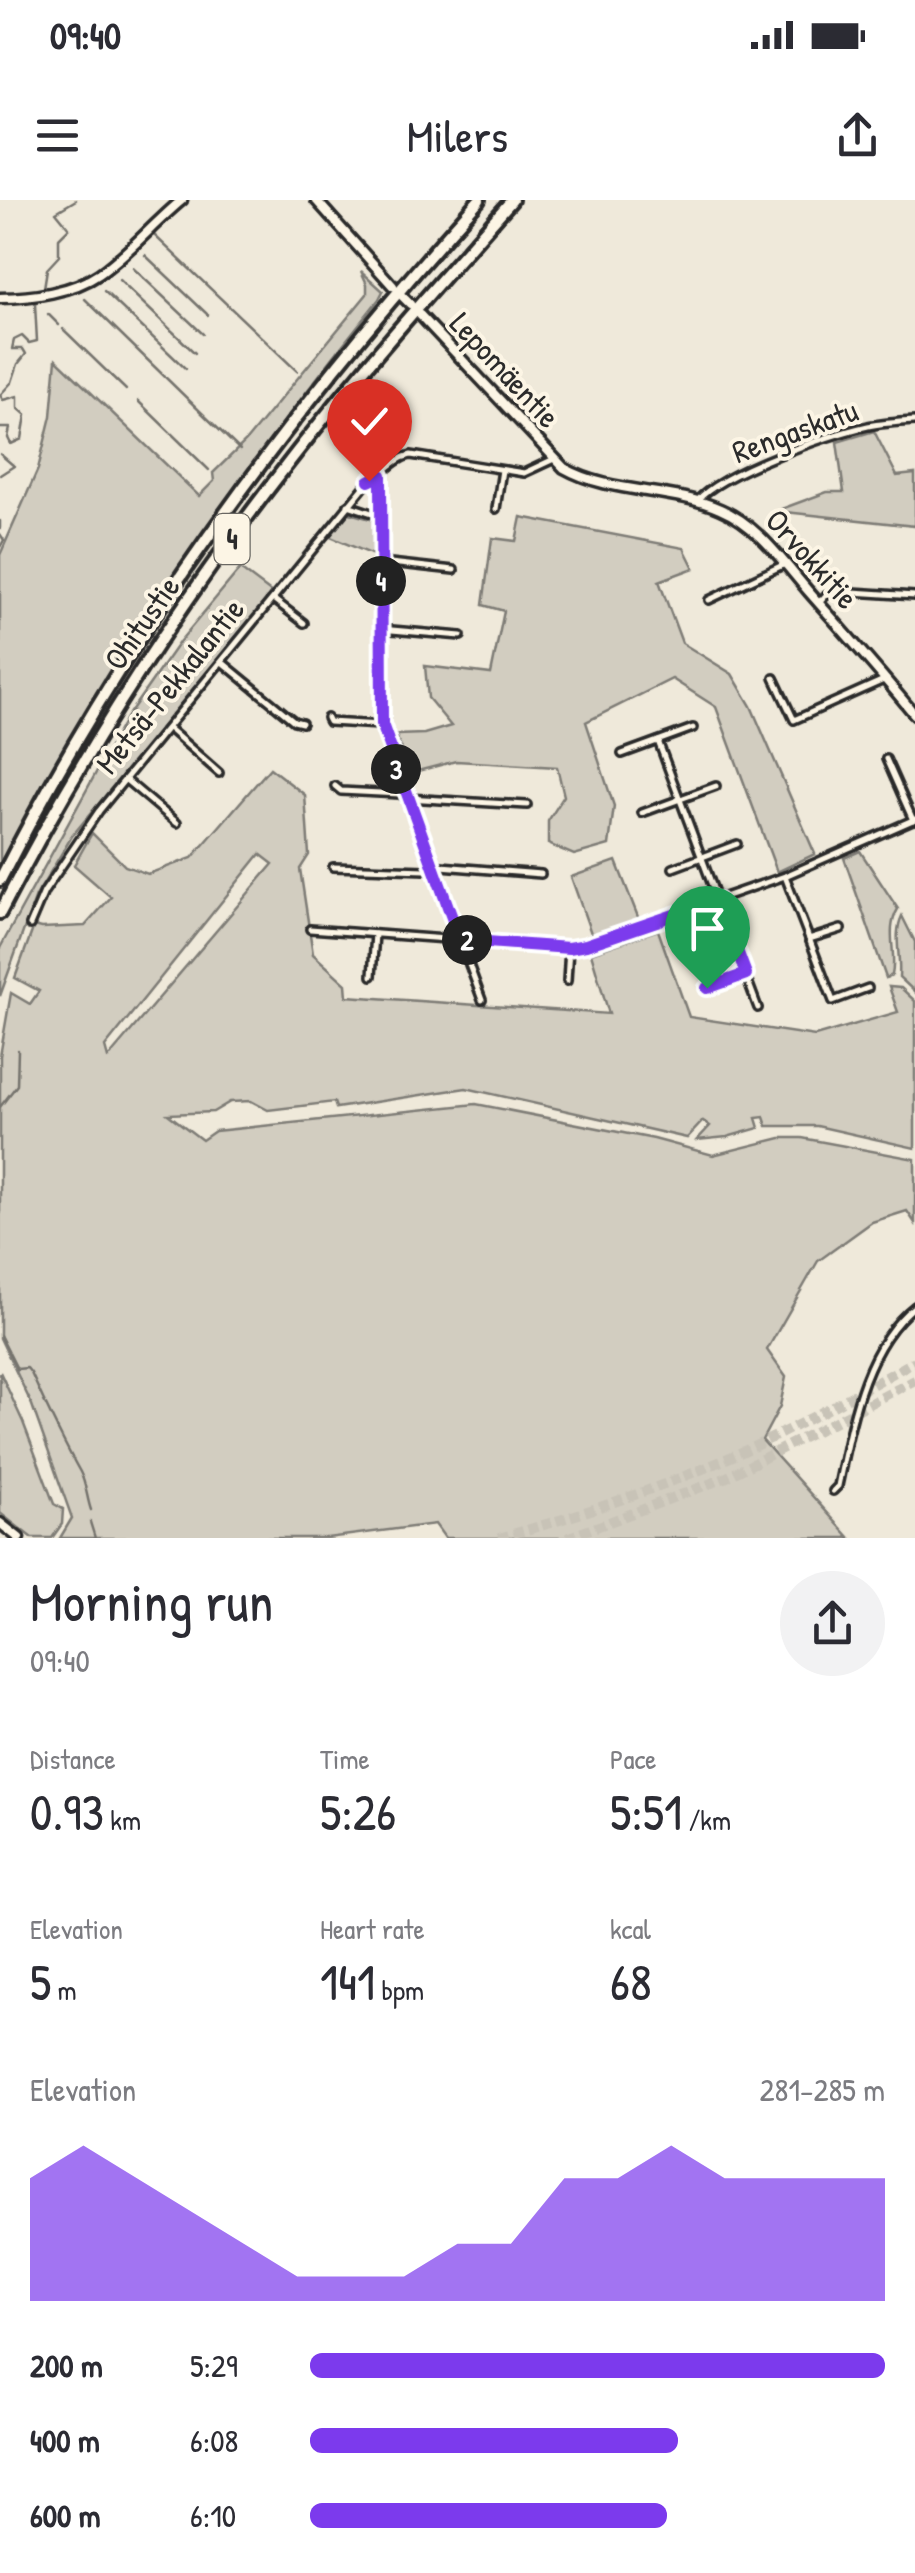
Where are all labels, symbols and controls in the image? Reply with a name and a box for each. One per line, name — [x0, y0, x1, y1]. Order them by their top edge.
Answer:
text: 09:40 — [50, 9, 121, 61]
text: Milers — [407, 105, 508, 166]
icon: menu — [30, 108, 85, 163]
icon: share — [830, 108, 885, 163]
street label: Lepomäentie — [441, 302, 570, 437]
pin — [327, 379, 412, 482]
street label: Rengaskatu — [726, 388, 864, 473]
icon: check — [342, 394, 397, 449]
street label: Orvokkitie — [756, 500, 869, 618]
road number: 4 — [214, 514, 250, 564]
pin: 4 — [356, 556, 406, 606]
text: 4 — [376, 562, 386, 600]
street label: Ohitustie — [94, 567, 190, 678]
street label: Metsä-Pekkalantie — [85, 589, 254, 782]
pin: 3 — [371, 744, 421, 794]
text: 3 — [390, 750, 402, 788]
pin — [665, 886, 750, 989]
icon: arrive — [680, 901, 735, 956]
pin: 2 — [442, 915, 492, 965]
text: 2 — [460, 921, 474, 959]
text: Morning run — [30, 1564, 273, 1638]
button: share — [780, 1571, 885, 1676]
text: 09:40 — [30, 1639, 90, 1682]
text: Distance — [30, 1740, 116, 1778]
text: Time — [320, 1740, 370, 1778]
text: Pace — [610, 1740, 656, 1778]
text: 0.93 — [30, 1778, 104, 1846]
text: 5:26 — [320, 1778, 396, 1846]
text: 5:51 — [610, 1778, 682, 1846]
text: km — [104, 1801, 141, 1839]
text: /km — [682, 1801, 731, 1839]
text: Elevation — [30, 1910, 123, 1948]
text: Heart rate — [320, 1910, 425, 1948]
text: kcal — [610, 1910, 651, 1948]
text: 5 — [30, 1948, 51, 2016]
text: 141 — [320, 1948, 375, 2016]
text: 68 — [610, 1948, 652, 2016]
text: m — [51, 1971, 77, 2009]
text: bpm — [375, 1971, 424, 2009]
text: Elevation — [30, 2068, 136, 2111]
text: 281–285 m — [760, 2068, 885, 2111]
text: 200 m — [30, 2344, 103, 2387]
text: 5:29 — [190, 2344, 238, 2387]
text: 400 m — [30, 2419, 100, 2462]
text: 6:08 — [190, 2419, 238, 2462]
text: 600 m — [30, 2494, 101, 2537]
text: 6:10 — [190, 2494, 236, 2537]

